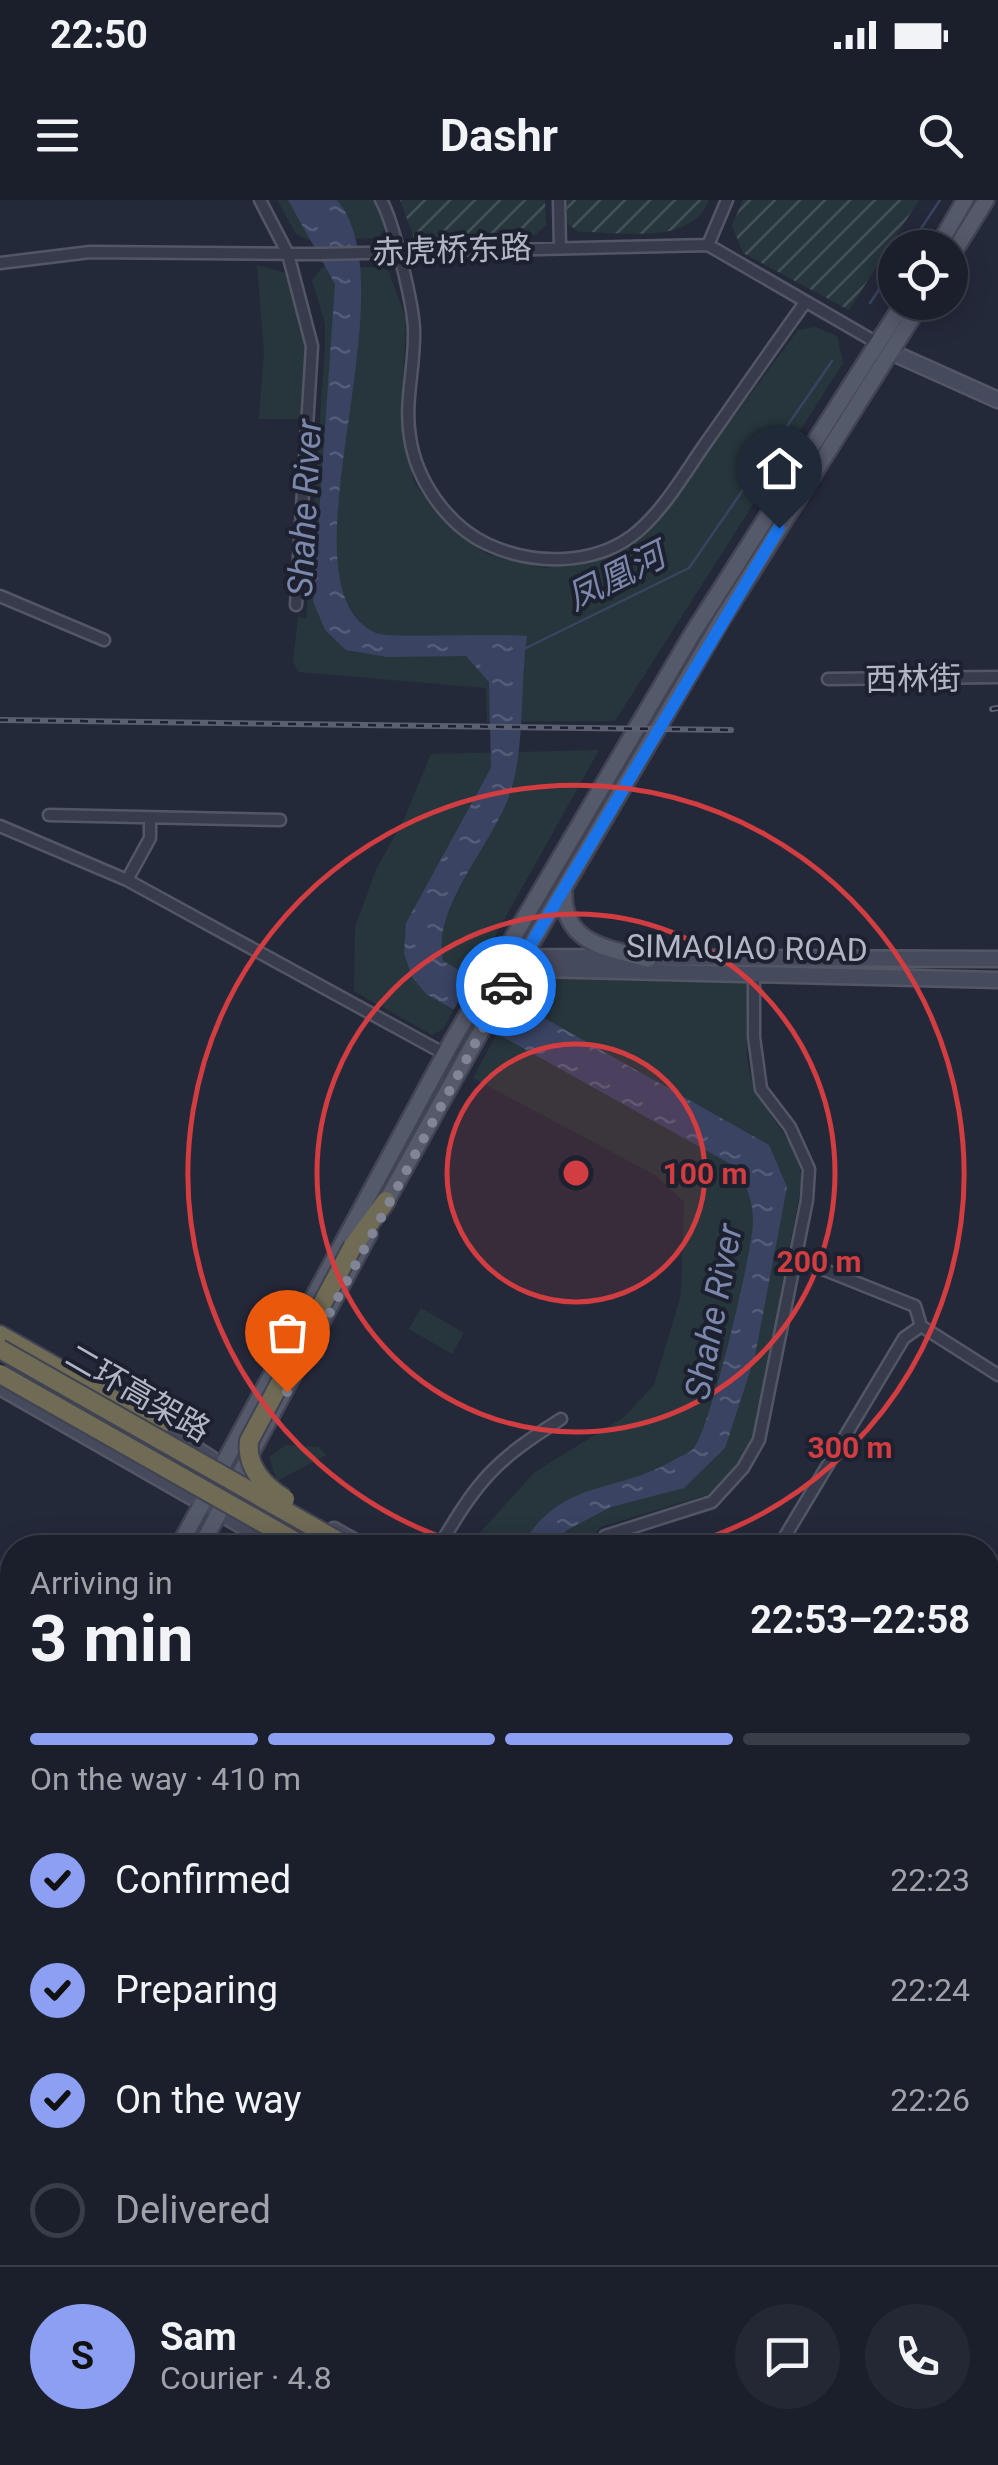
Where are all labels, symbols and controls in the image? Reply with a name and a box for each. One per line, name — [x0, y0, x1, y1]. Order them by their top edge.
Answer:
text: 22:50 — [50, 13, 148, 57]
icon: menu — [30, 108, 85, 163]
icon: search — [913, 108, 968, 163]
text: Dashr — [440, 109, 558, 162]
street label: 赤虎桥东路 — [371, 228, 533, 272]
map controls — [878, 230, 968, 320]
button: locate — [878, 230, 968, 320]
water label: Shahe River — [280, 417, 330, 598]
pin — [737, 426, 822, 529]
icon: home — [752, 441, 807, 496]
water label: 凤凰河 — [560, 532, 677, 619]
street label: 西林街 — [865, 659, 961, 699]
street label: SIMAQIAO ROAD — [626, 927, 868, 969]
courier — [456, 936, 556, 1036]
icon: car — [479, 959, 534, 1014]
centre of rings — [558, 1155, 594, 1191]
text: 100 m — [662, 1156, 748, 1191]
water label: Shahe River — [677, 1219, 751, 1403]
text: 200 m — [776, 1244, 862, 1279]
pin — [245, 1290, 330, 1393]
icon: bag — [260, 1305, 315, 1360]
street label: 二环高架路 — [59, 1337, 217, 1449]
text: 300 m — [807, 1430, 893, 1465]
text: Arriving in — [30, 1564, 173, 1602]
text: 22:53–22:58 — [750, 1598, 970, 1642]
text: 3 min — [30, 1601, 193, 1677]
text: On the way · 410 m — [30, 1760, 301, 1798]
icon: check — [30, 1853, 85, 1908]
text: Confirmed — [115, 1858, 291, 1902]
text: 22:23 — [890, 1861, 970, 1899]
icon: check — [30, 1963, 85, 2018]
text: Preparing — [115, 1968, 278, 2012]
text: 22:24 — [890, 1971, 970, 2009]
icon: check — [30, 2073, 85, 2128]
text: On the way — [115, 2078, 301, 2122]
text: 22:26 — [890, 2081, 970, 2119]
text: Delivered — [115, 2188, 271, 2232]
button: chat — [735, 2304, 840, 2409]
button: phone — [865, 2304, 970, 2409]
text: Sam — [160, 2315, 237, 2359]
text: S — [71, 2334, 94, 2378]
text: Courier · 4.8 — [160, 2359, 332, 2397]

